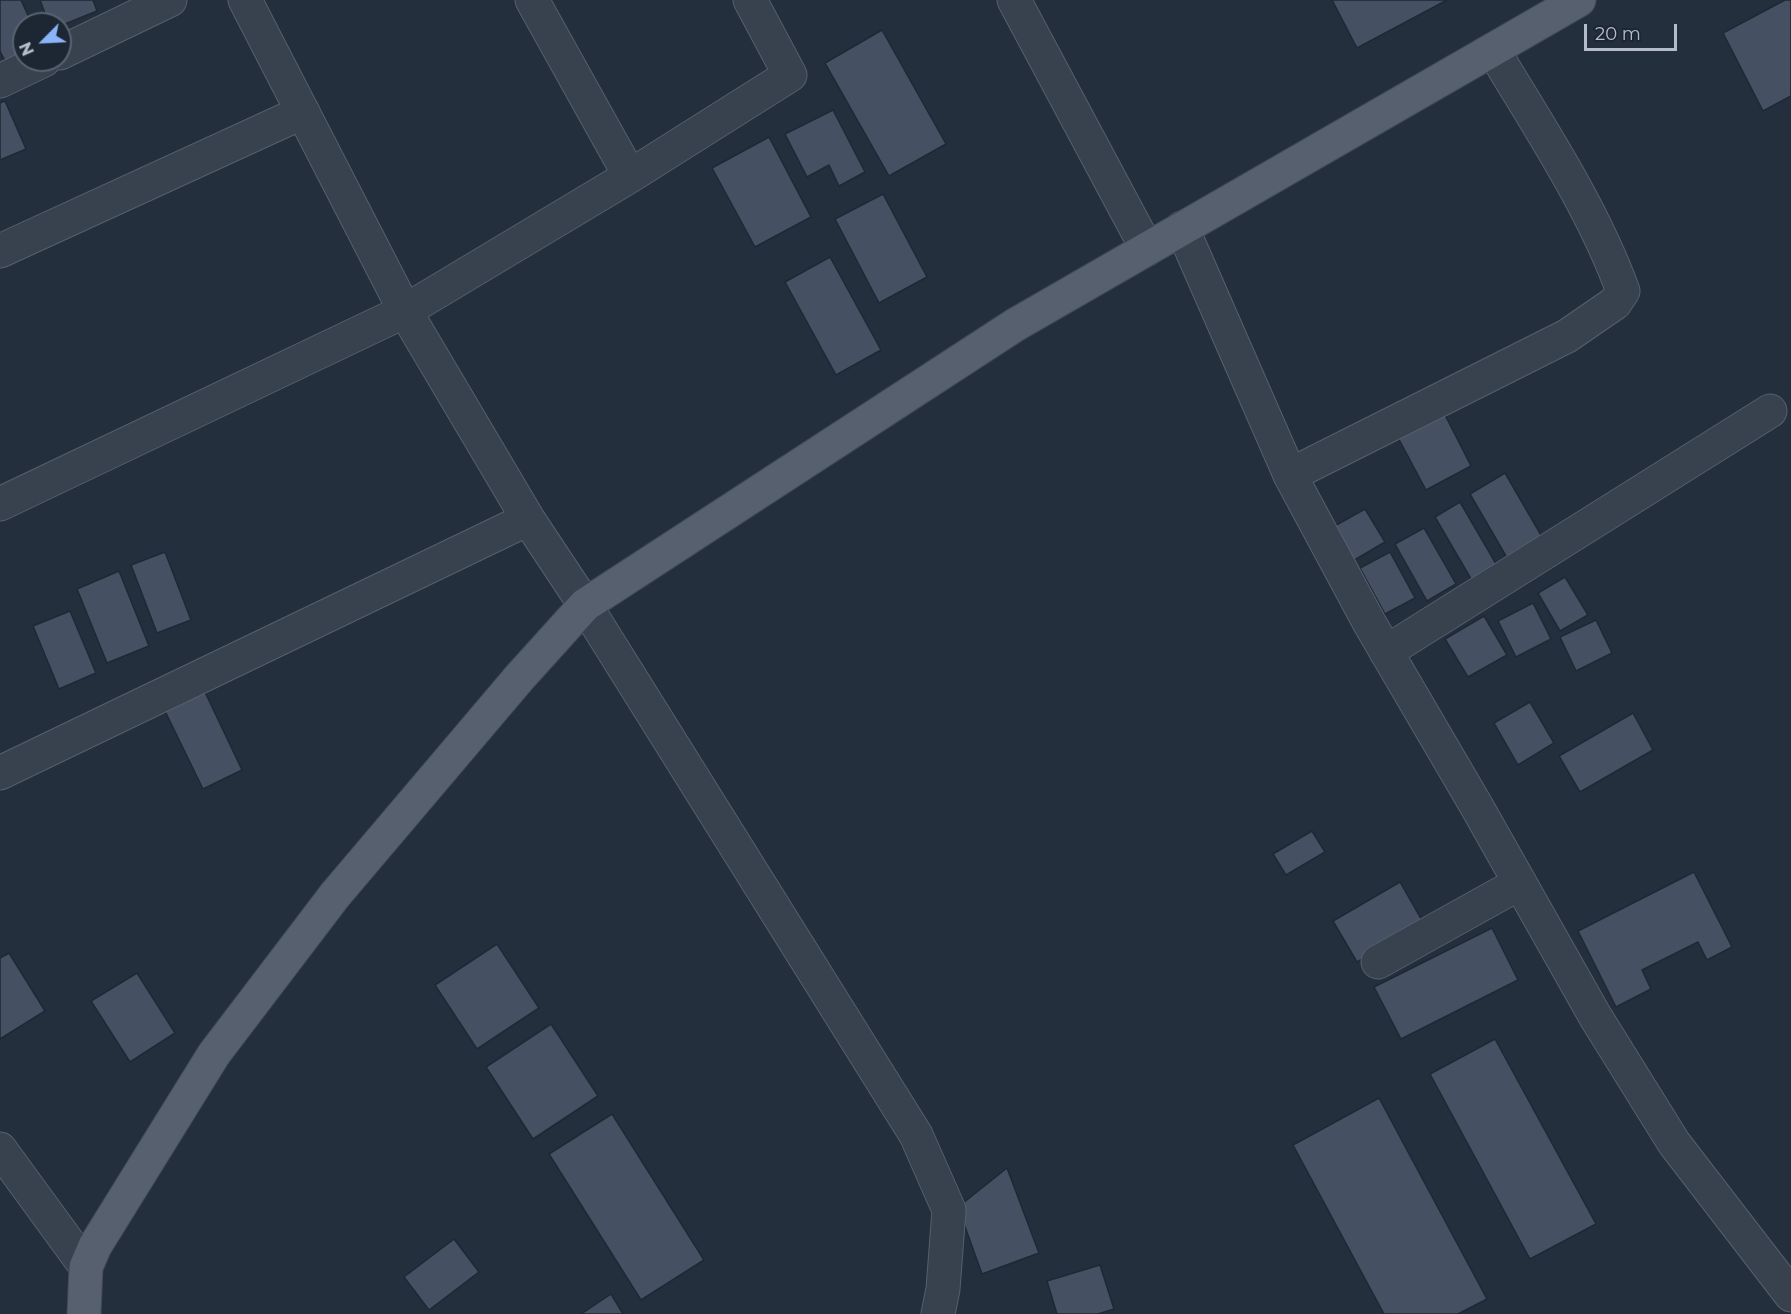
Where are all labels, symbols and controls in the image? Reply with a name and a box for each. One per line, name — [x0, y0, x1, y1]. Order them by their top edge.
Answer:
north arrow — [12, 12, 72, 72]
scale bar — [1587, 12, 1680, 50]
text: 20 m — [1595, 23, 1641, 45]
text: N — [16, 39, 38, 58]

